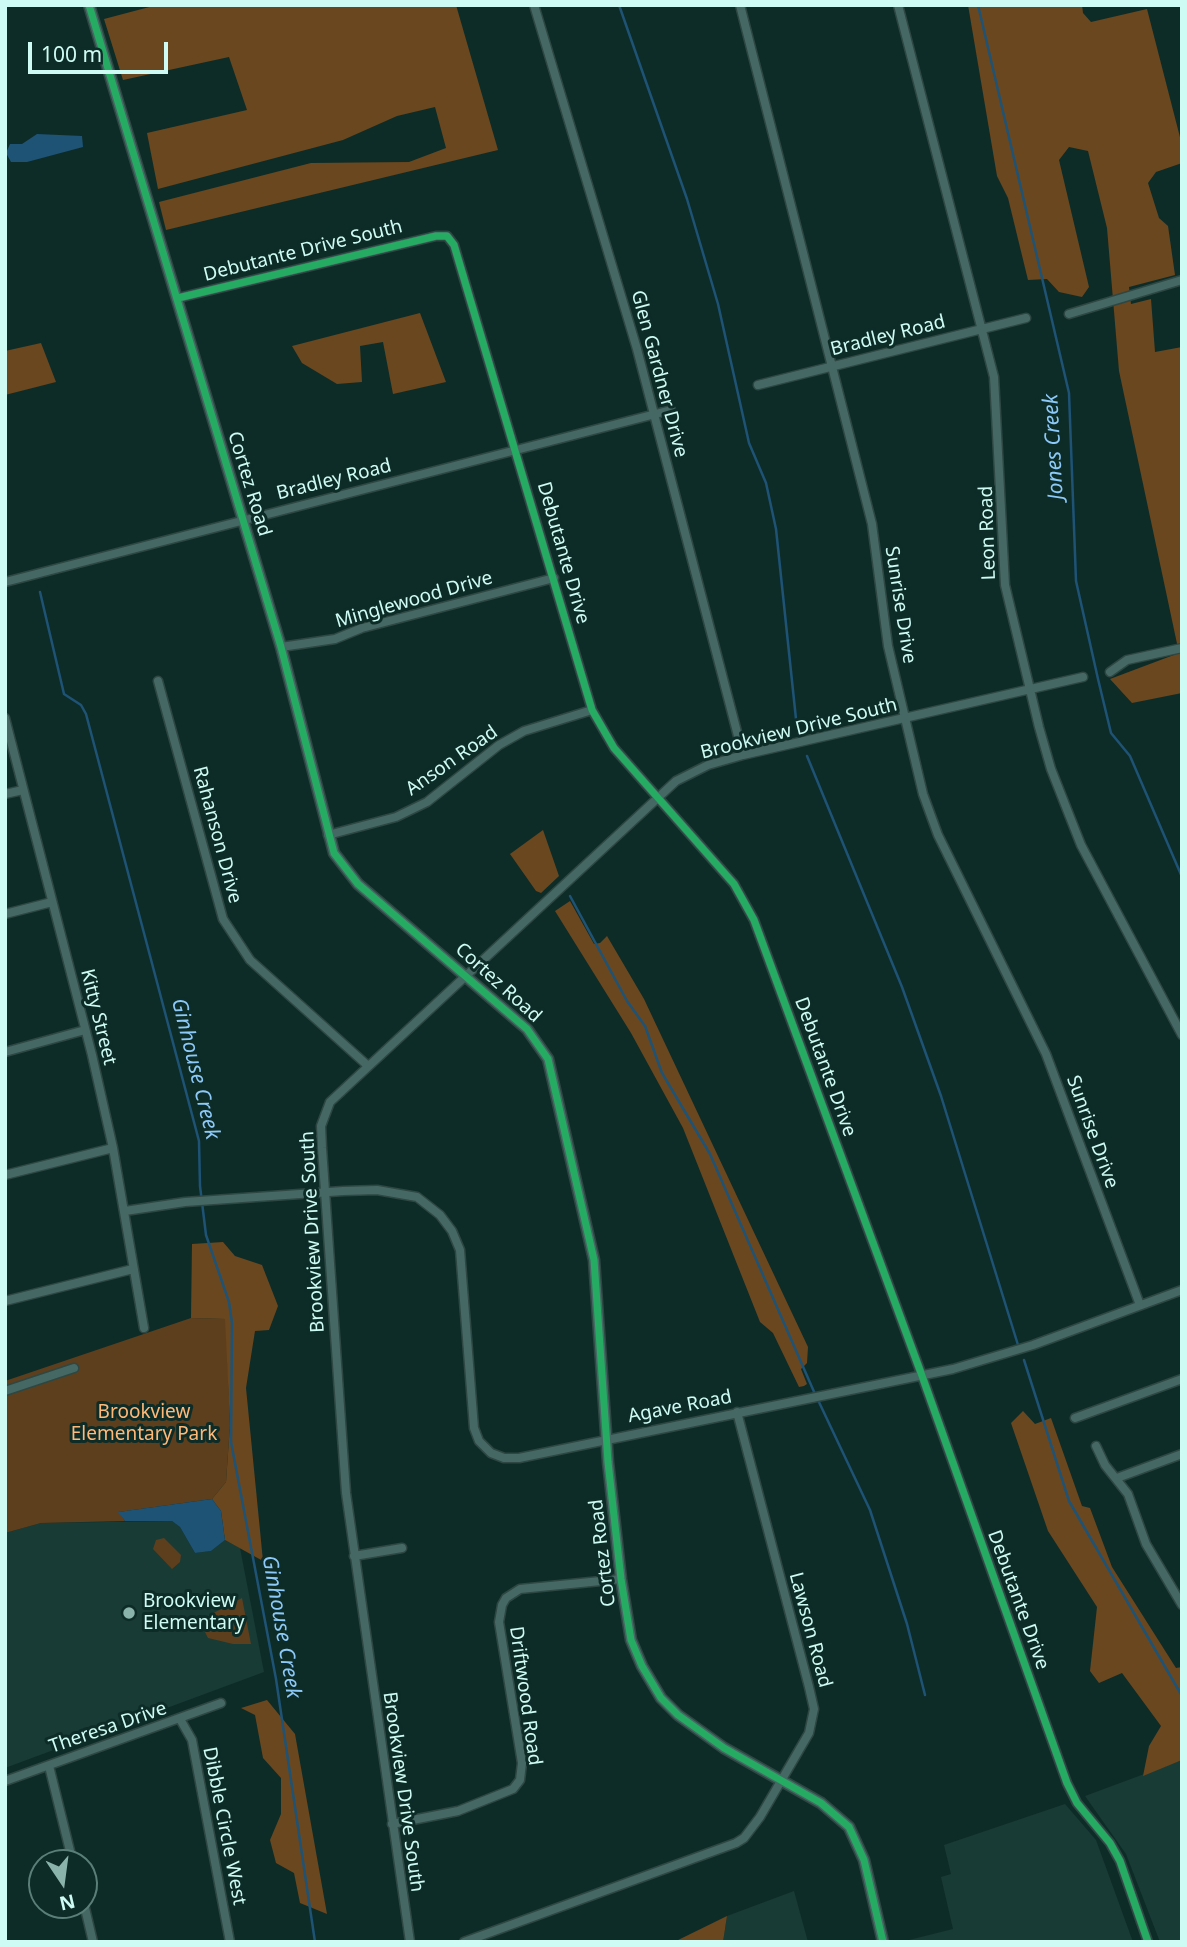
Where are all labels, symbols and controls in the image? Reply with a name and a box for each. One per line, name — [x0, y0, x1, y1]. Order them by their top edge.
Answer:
scale bar — [32, 28, 172, 72]
text: 100 m — [41, 40, 102, 68]
street label: Debutante Drive South — [201, 215, 405, 287]
street label: Glen Gardner Drive — [626, 288, 692, 460]
street label: Bradley Road — [828, 311, 948, 361]
water label: Jones Creek — [1039, 393, 1069, 501]
street label: Cortez Road — [222, 429, 276, 539]
street label: Bradley Road — [274, 455, 394, 505]
street label: Debutante Drive — [532, 479, 594, 627]
street label: Leon Road — [975, 485, 1001, 581]
street label: Sunrise Drive — [879, 545, 921, 665]
street label: Minglewood Drive — [333, 567, 495, 633]
street label: Brookview Drive South — [698, 694, 900, 764]
street label: Anson Road — [402, 721, 502, 801]
street label: Rahanson Drive — [188, 764, 246, 906]
street label: Cortez Road — [450, 938, 546, 1028]
street label: Kitty Street — [75, 967, 121, 1067]
street label: Debutante Drive — [789, 994, 861, 1140]
water label: Ginhouse Creek — [165, 996, 225, 1142]
street label: Sunrise Drive — [1061, 1072, 1123, 1192]
street label: Brookview Drive South — [296, 1131, 330, 1333]
street label: Agave Road — [626, 1386, 734, 1428]
park label: Brookview Elementary Park — [71, 1402, 217, 1446]
street label: Cortez Road — [585, 1498, 621, 1608]
street label: Debutante Drive — [982, 1527, 1054, 1673]
water label: Ginhouse Creek — [256, 1554, 306, 1700]
street label: Lawson Road — [784, 1570, 836, 1690]
place label: Brookview Elementary — [143, 1591, 244, 1635]
marker: Brookview Elementary — [121, 1605, 137, 1621]
street label: Driftwood Road — [504, 1625, 546, 1767]
street label: Brookview Drive South — [378, 1690, 428, 1894]
street label: Theresa Drive — [46, 1697, 170, 1759]
street label: Dibble Circle West — [197, 1745, 251, 1907]
north arrow — [28, 1849, 98, 1919]
text: N — [57, 1888, 78, 1917]

